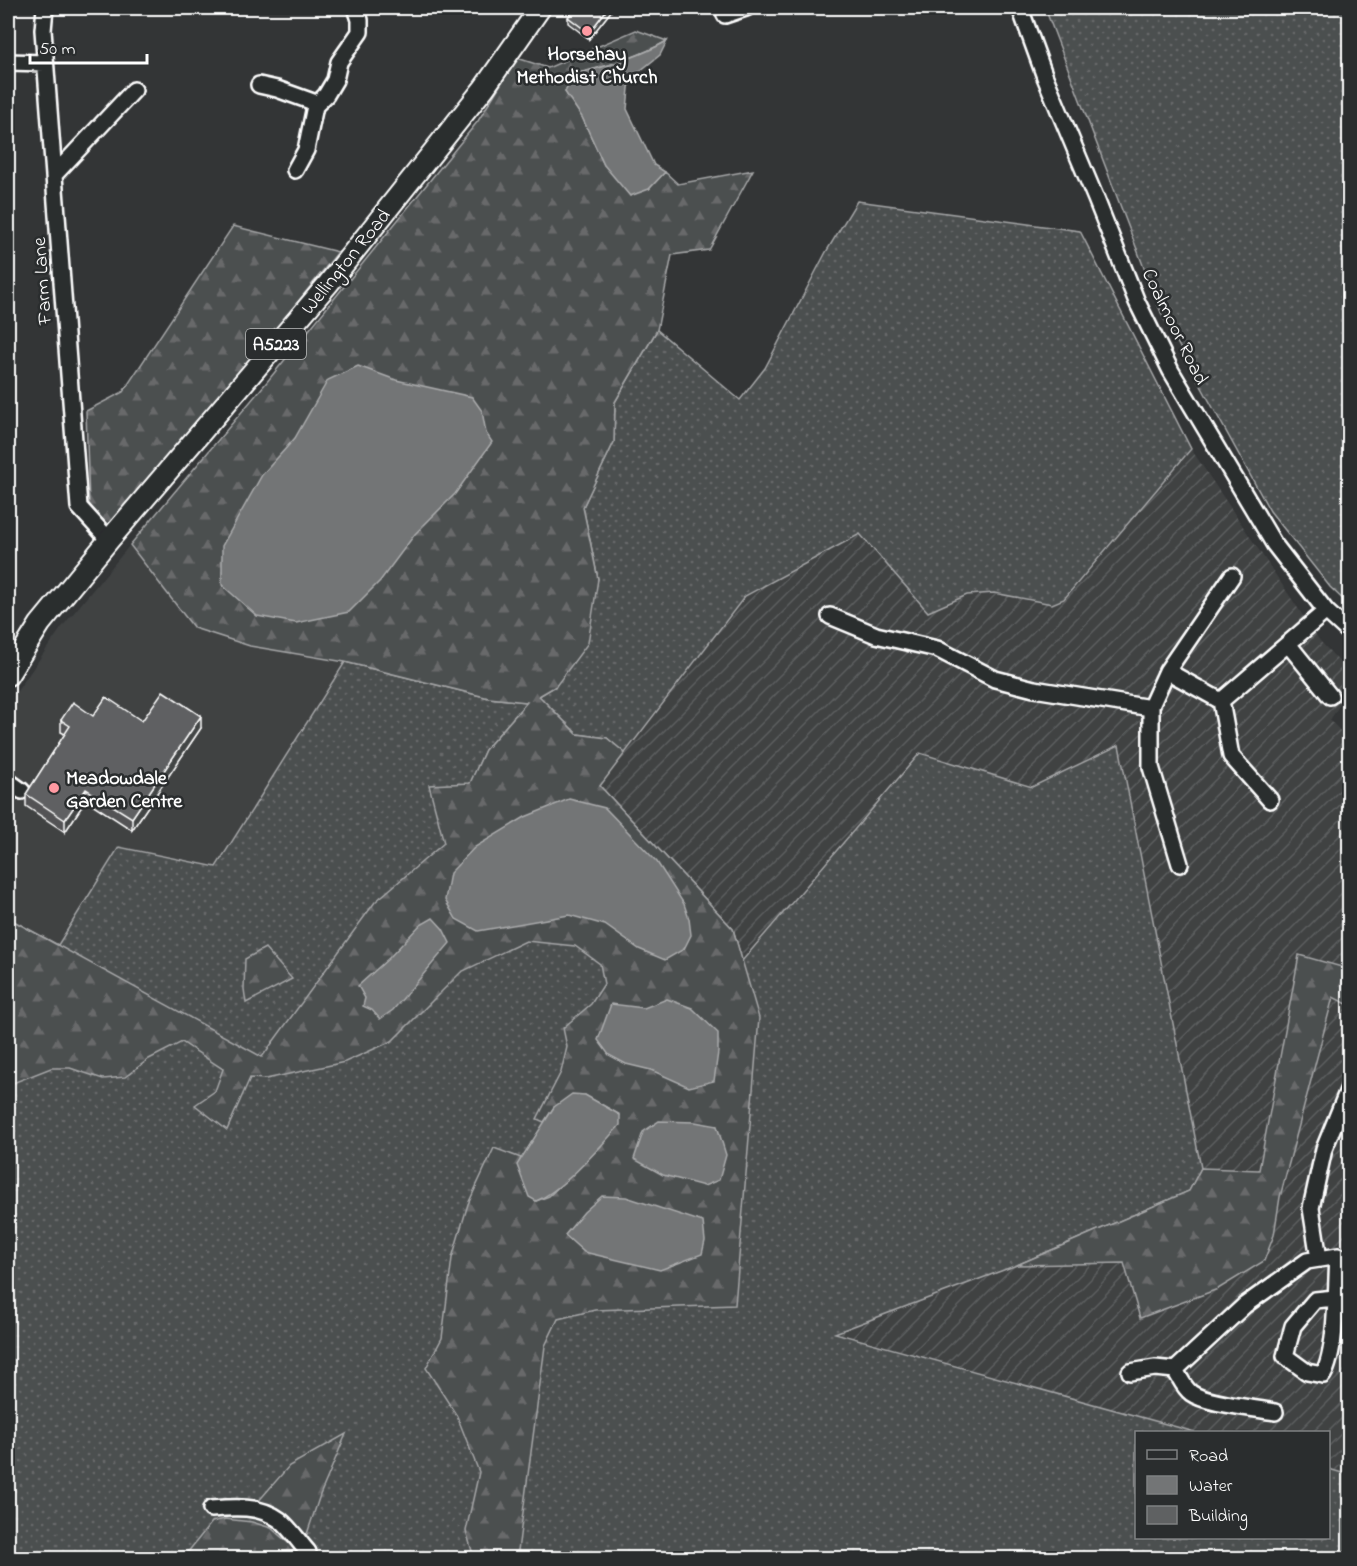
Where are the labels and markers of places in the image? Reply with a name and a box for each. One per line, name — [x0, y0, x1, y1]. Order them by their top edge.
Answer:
marker: Horsehay Methodist Church — [580, 24, 594, 38]
place label: Horsehay Methodist Church — [517, 41, 657, 93]
place label: Meadowdale Garden Centre — [66, 765, 183, 817]
marker: Meadowdale Garden Centre — [47, 781, 61, 795]

